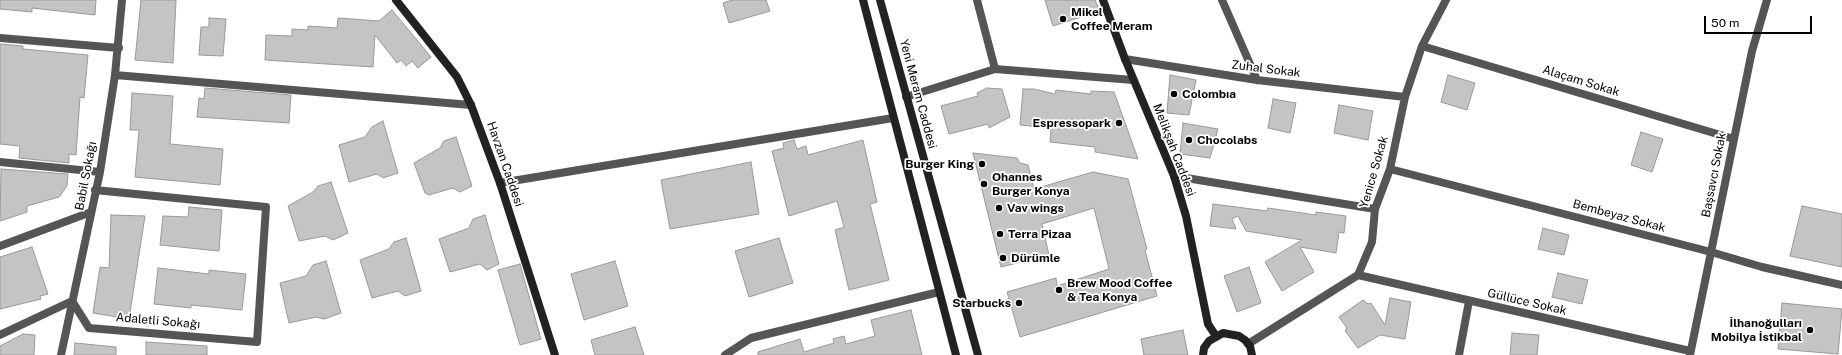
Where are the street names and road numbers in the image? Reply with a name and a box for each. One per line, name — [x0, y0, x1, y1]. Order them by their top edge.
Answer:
street label: Yeni Meram Caddesi — [896, 38, 940, 150]
street label: Zuhal Sokak — [1231, 58, 1301, 80]
street label: Alaçam Sokak — [1541, 62, 1621, 100]
street label: Melikşah Caddesi — [1150, 102, 1198, 198]
street label: Havzan Caddesi — [484, 120, 526, 208]
street label: Başsavcı Sokak — [1699, 131, 1729, 219]
street label: Yenice Sokak — [1357, 134, 1391, 210]
street label: Babil Sokağı — [72, 140, 100, 212]
street label: Bembeyaz Sokak — [1571, 197, 1667, 235]
street label: Güllüce Sokak — [1486, 286, 1568, 318]
street label: Adaletli Sokağı — [115, 310, 201, 332]

